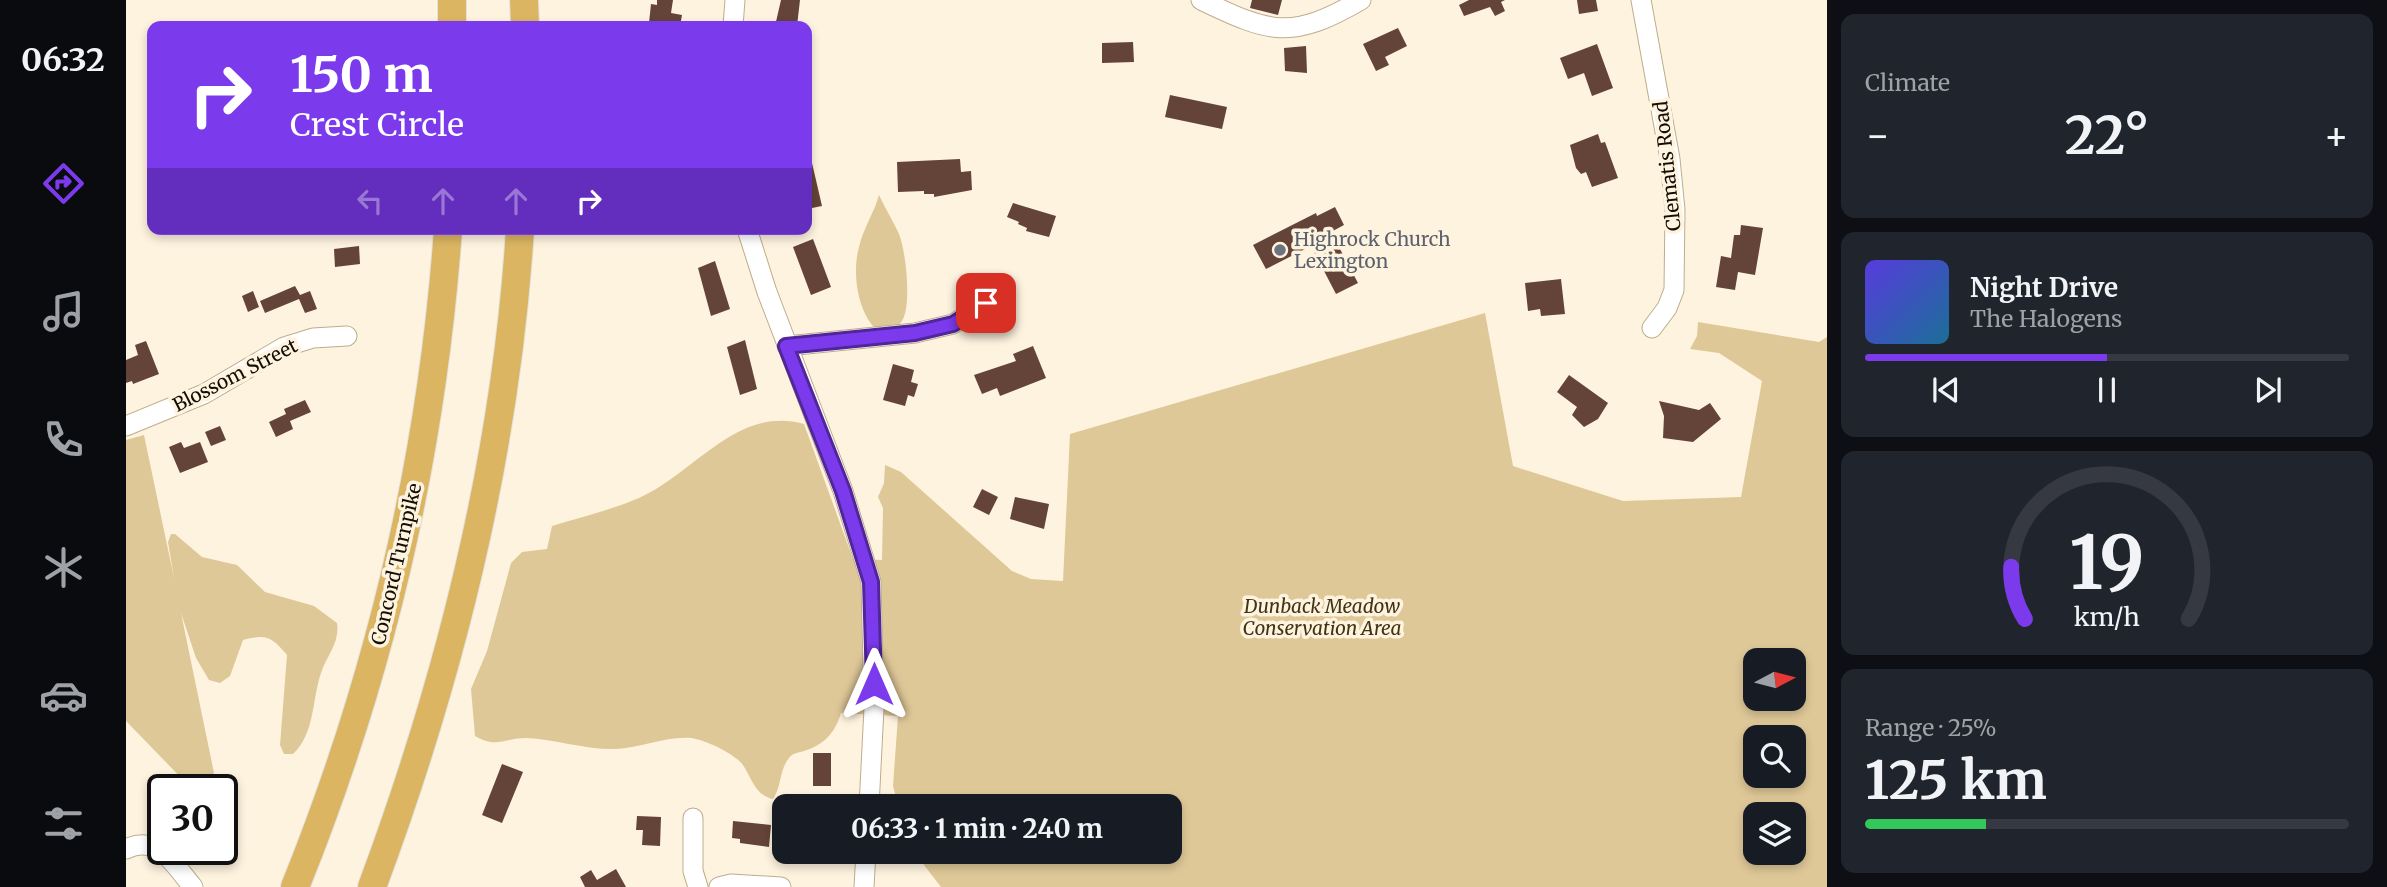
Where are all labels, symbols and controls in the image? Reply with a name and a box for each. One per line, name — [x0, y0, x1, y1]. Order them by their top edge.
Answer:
text: 06:32 — [21, 40, 105, 80]
text: 150 m — [290, 44, 433, 105]
icon: right — [175, 49, 266, 140]
text: Climate — [1865, 68, 1950, 97]
street label: Clematis Road — [1648, 100, 1686, 232]
text: 22° — [2065, 103, 2149, 168]
text: Crest Circle — [290, 105, 464, 145]
text: − — [1865, 112, 1890, 159]
text: + — [2324, 112, 2349, 159]
icon: directions — [39, 159, 88, 208]
icon: left — [351, 182, 389, 220]
icon: ahead — [424, 182, 462, 220]
icon: ahead — [497, 182, 535, 220]
icon: right — [570, 182, 608, 220]
place label: Highrock Church Lexington — [1294, 227, 1451, 273]
marker: Highrock Church Lexington — [1272, 242, 1288, 258]
text: Night Drive — [1970, 271, 2118, 304]
pin — [956, 273, 1016, 333]
icon: arrive — [967, 284, 1005, 322]
icon: music — [39, 287, 88, 336]
text: The Halogens — [1970, 304, 2122, 333]
street label: Blossom Street — [169, 333, 302, 417]
icon: previous — [1927, 371, 1965, 409]
icon: pause — [2088, 371, 2126, 409]
icon: next — [2249, 371, 2287, 409]
icon: phone — [39, 415, 88, 464]
street label: Concord Turnpike — [366, 481, 426, 647]
text: 19 — [2069, 517, 2145, 609]
icon: climate — [39, 543, 88, 592]
park label: Dunback Meadow Conservation Area — [1243, 594, 1402, 640]
text: km/h — [2074, 600, 2140, 632]
position arrow — [837, 647, 911, 721]
north arrow — [1743, 648, 1806, 710]
map controls — [1743, 648, 1806, 865]
icon: car — [39, 671, 88, 720]
text: Range · 25% — [1865, 713, 1996, 742]
button: search — [1743, 725, 1806, 788]
text: 125 km — [1865, 748, 2047, 813]
speed limit sign: 30 — [147, 774, 238, 865]
icon: filters — [39, 799, 88, 848]
button: layers — [1743, 802, 1806, 865]
text: 06:33 · 1 min · 240 m — [851, 812, 1103, 845]

